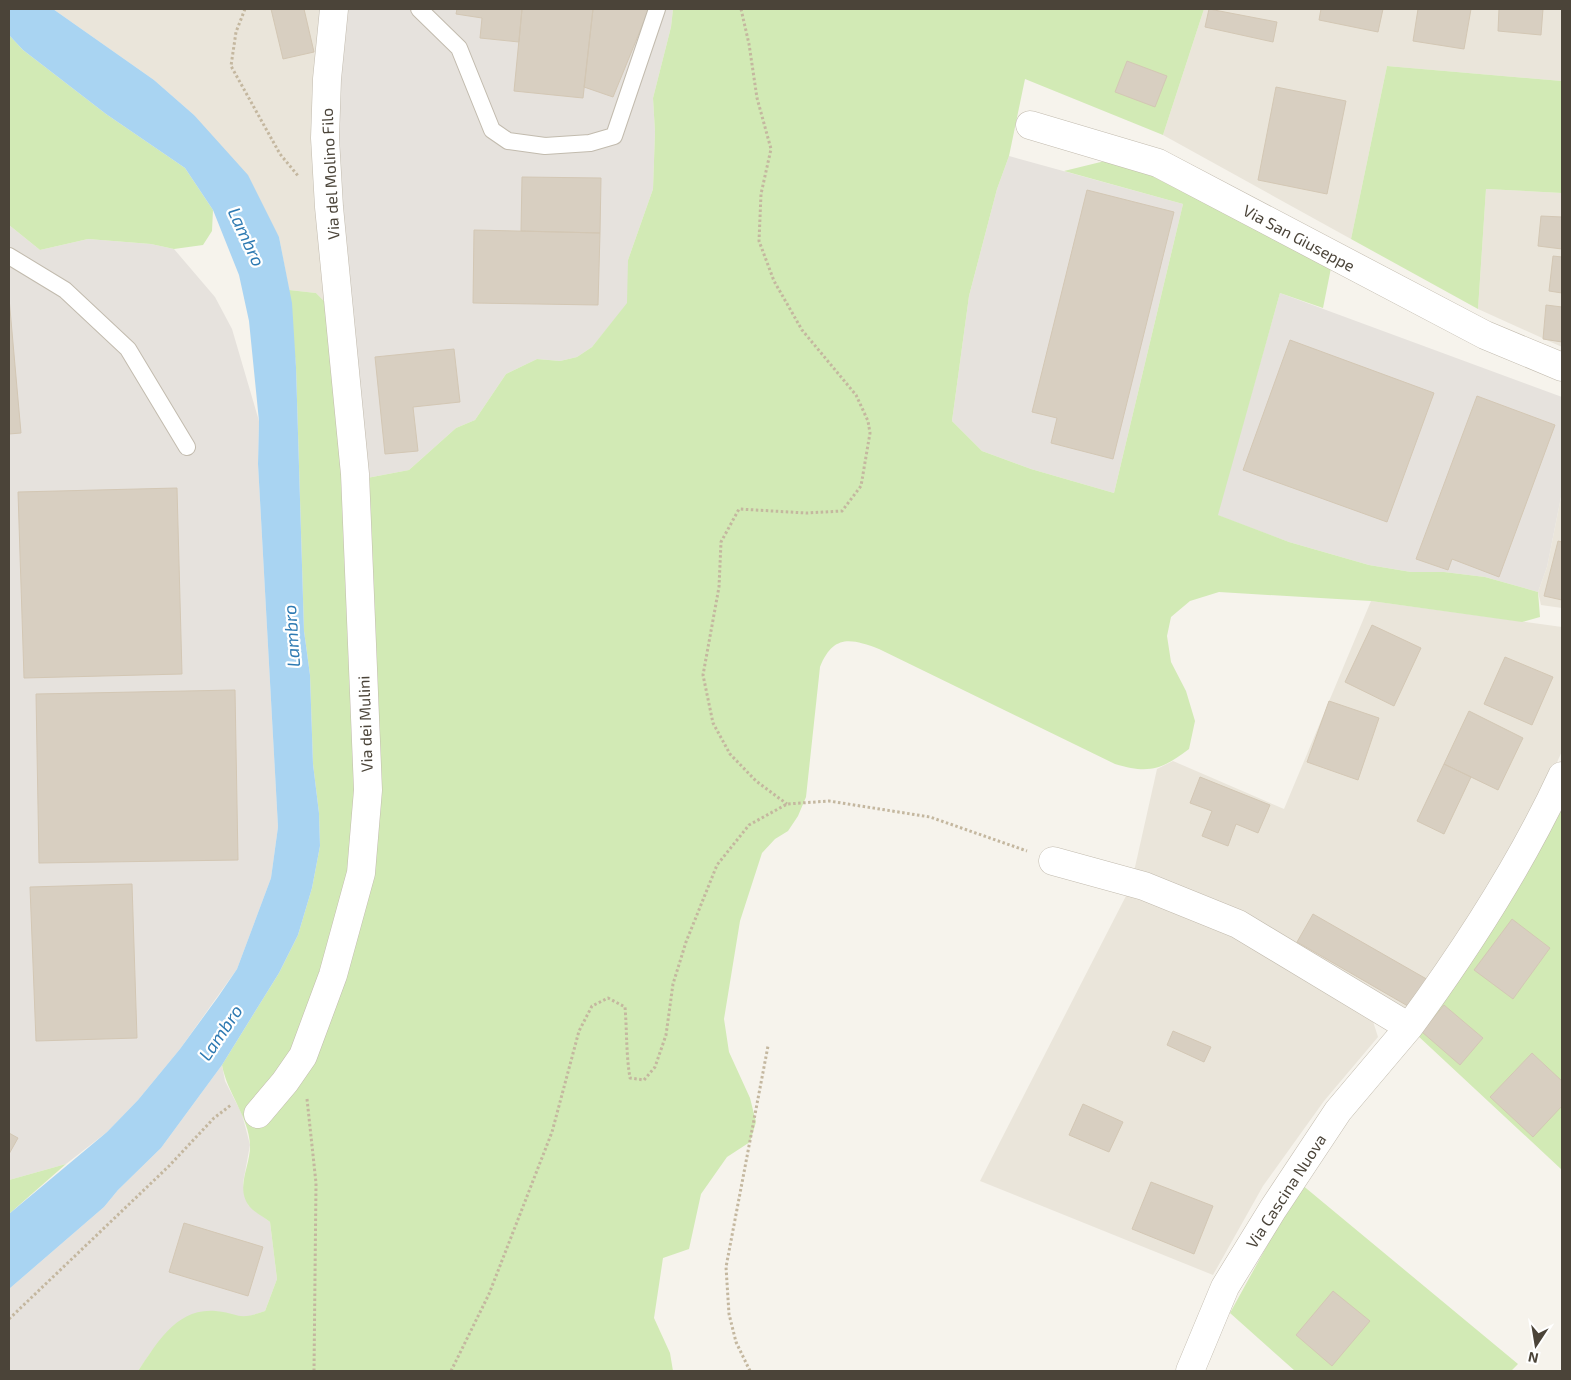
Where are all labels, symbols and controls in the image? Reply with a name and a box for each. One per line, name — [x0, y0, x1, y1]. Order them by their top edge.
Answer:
street label: Via del Molino Filo — [317, 108, 342, 240]
street label: Via San Giuseppe — [1240, 200, 1358, 275]
water label: Lambro — [224, 204, 270, 270]
water label: Lambro — [278, 604, 304, 668]
street label: Via dei Mulini — [353, 675, 376, 773]
water label: Lambro — [194, 1000, 247, 1065]
street label: Via Cascina Nuova — [1242, 1130, 1330, 1251]
north arrow — [1511, 1320, 1561, 1370]
text: N — [1526, 1349, 1540, 1368]

